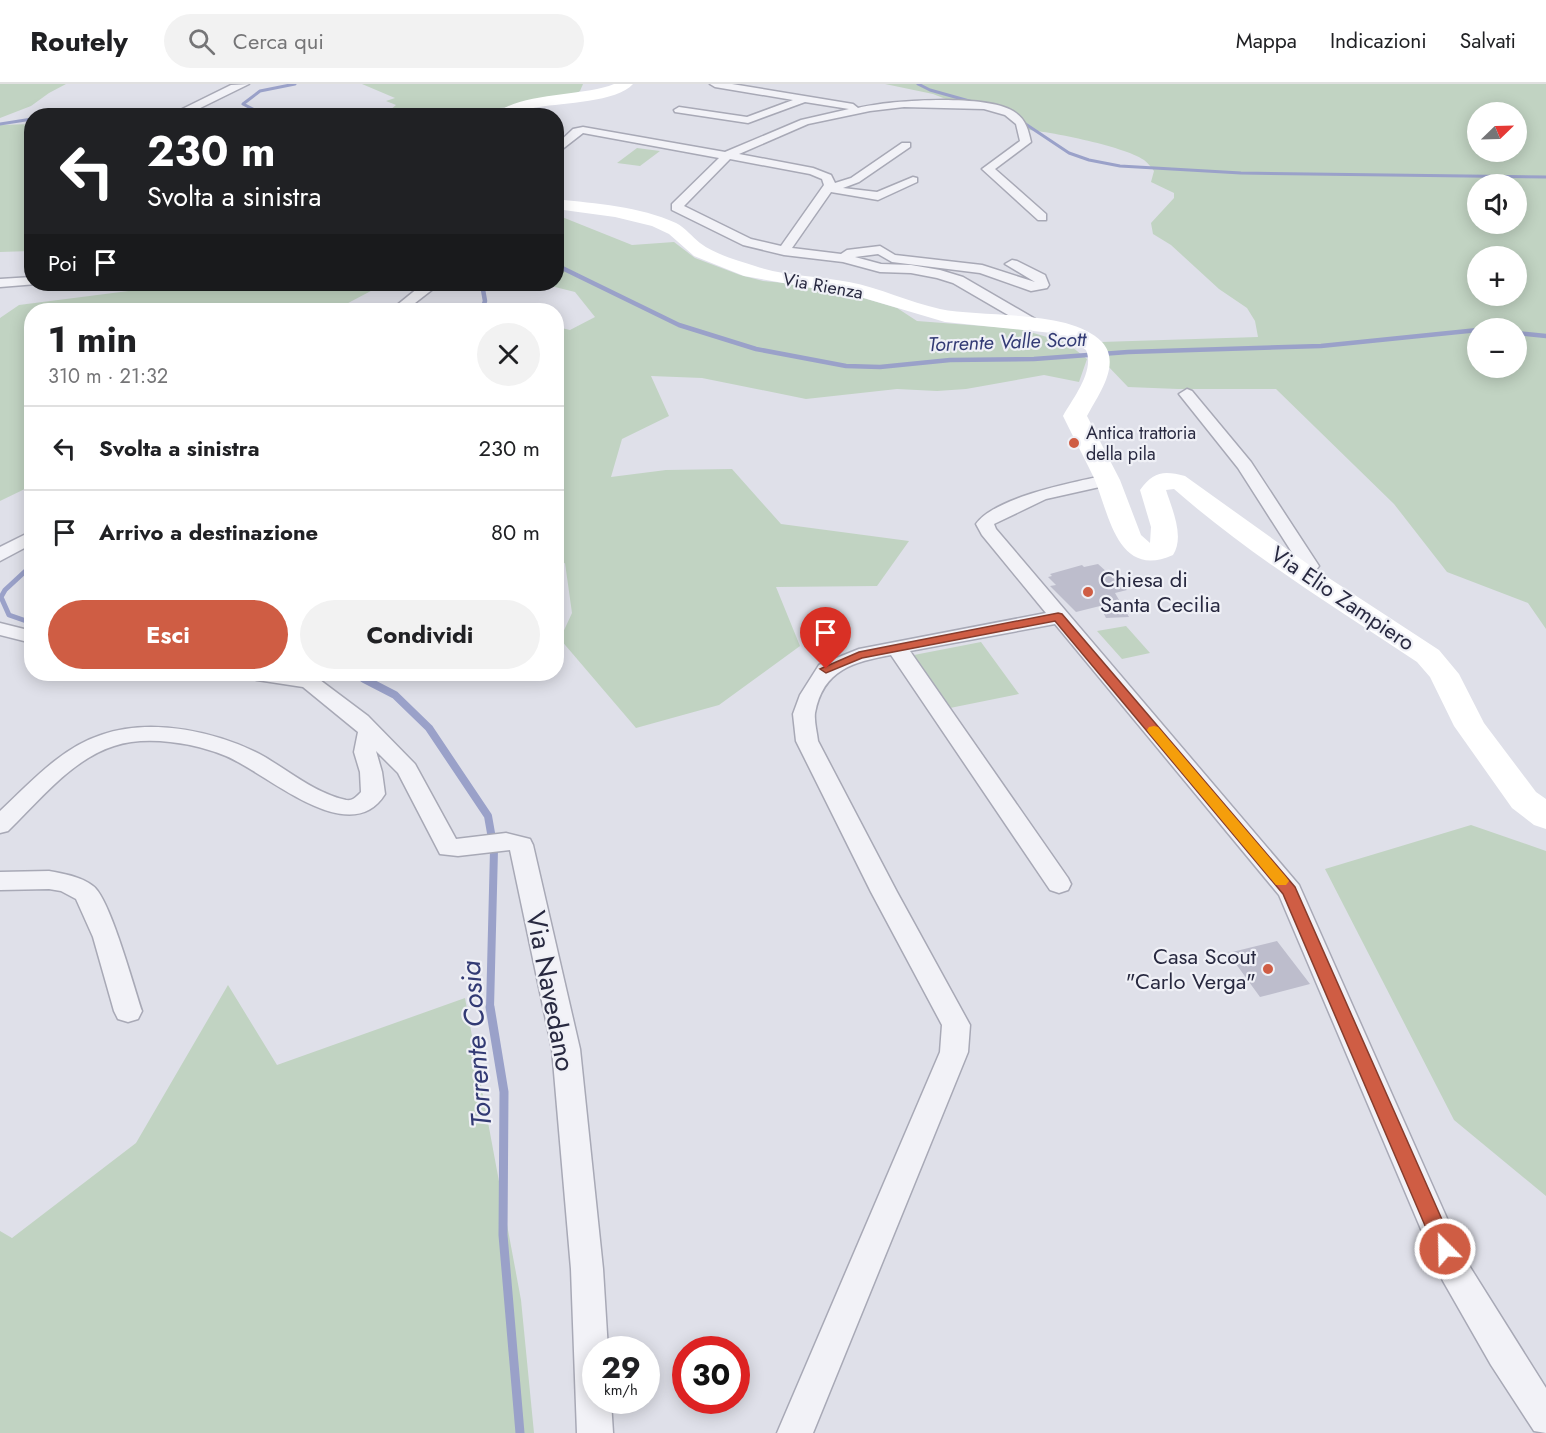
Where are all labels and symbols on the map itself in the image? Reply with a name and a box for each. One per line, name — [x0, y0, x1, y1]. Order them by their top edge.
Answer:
north arrow — [1467, 102, 1527, 162]
street label: Via Rienza — [781, 266, 865, 306]
water label: Torrente Valle Scott — [927, 325, 1088, 359]
place label: Antica trattoria della pila — [1086, 420, 1196, 467]
marker: Antica trattoria della pila — [1067, 436, 1081, 450]
street label: Via Elio Zampiero — [1265, 538, 1421, 658]
place label: Chiesa di Santa Cecilia — [1100, 563, 1221, 620]
marker: Chiesa di Santa Cecilia — [1081, 585, 1095, 599]
pin — [800, 607, 851, 669]
street label: Via Navedano — [516, 908, 586, 1074]
place label: Casa Scout "Carlo Verga" — [1126, 940, 1257, 997]
water label: Torrente Cosia — [450, 959, 502, 1129]
marker: Casa Scout "Carlo Verga" — [1261, 962, 1275, 976]
position arrow — [1413, 1217, 1477, 1281]
speed limit sign: 30 — [672, 1336, 750, 1414]

